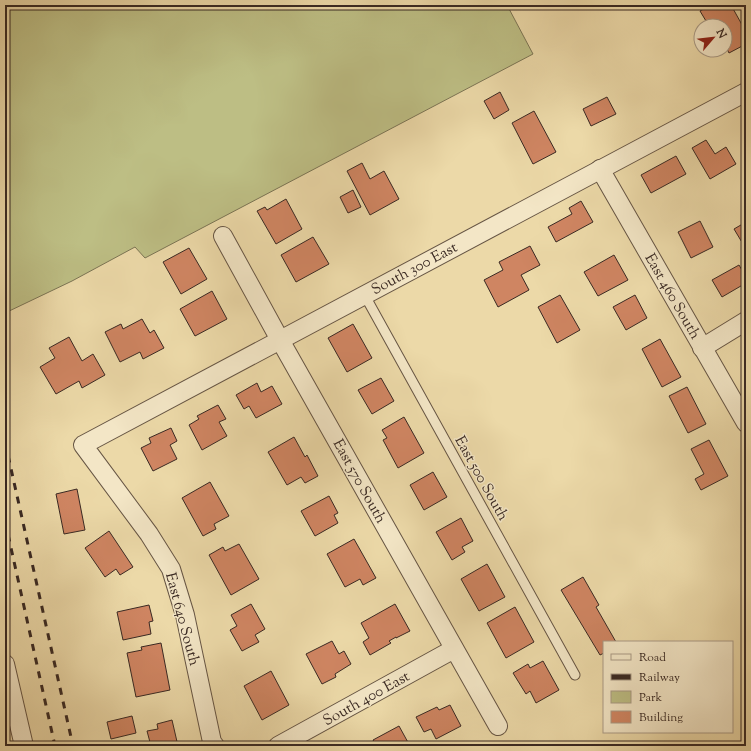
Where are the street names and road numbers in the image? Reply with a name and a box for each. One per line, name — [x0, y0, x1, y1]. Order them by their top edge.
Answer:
street label: South 300 East — [368, 238, 462, 301]
street label: East 460 South — [639, 250, 705, 344]
street label: East 500 South — [449, 432, 513, 525]
street label: East 570 South — [327, 436, 391, 528]
street label: East 640 South — [159, 570, 204, 668]
street label: South 400 East — [319, 667, 414, 732]

